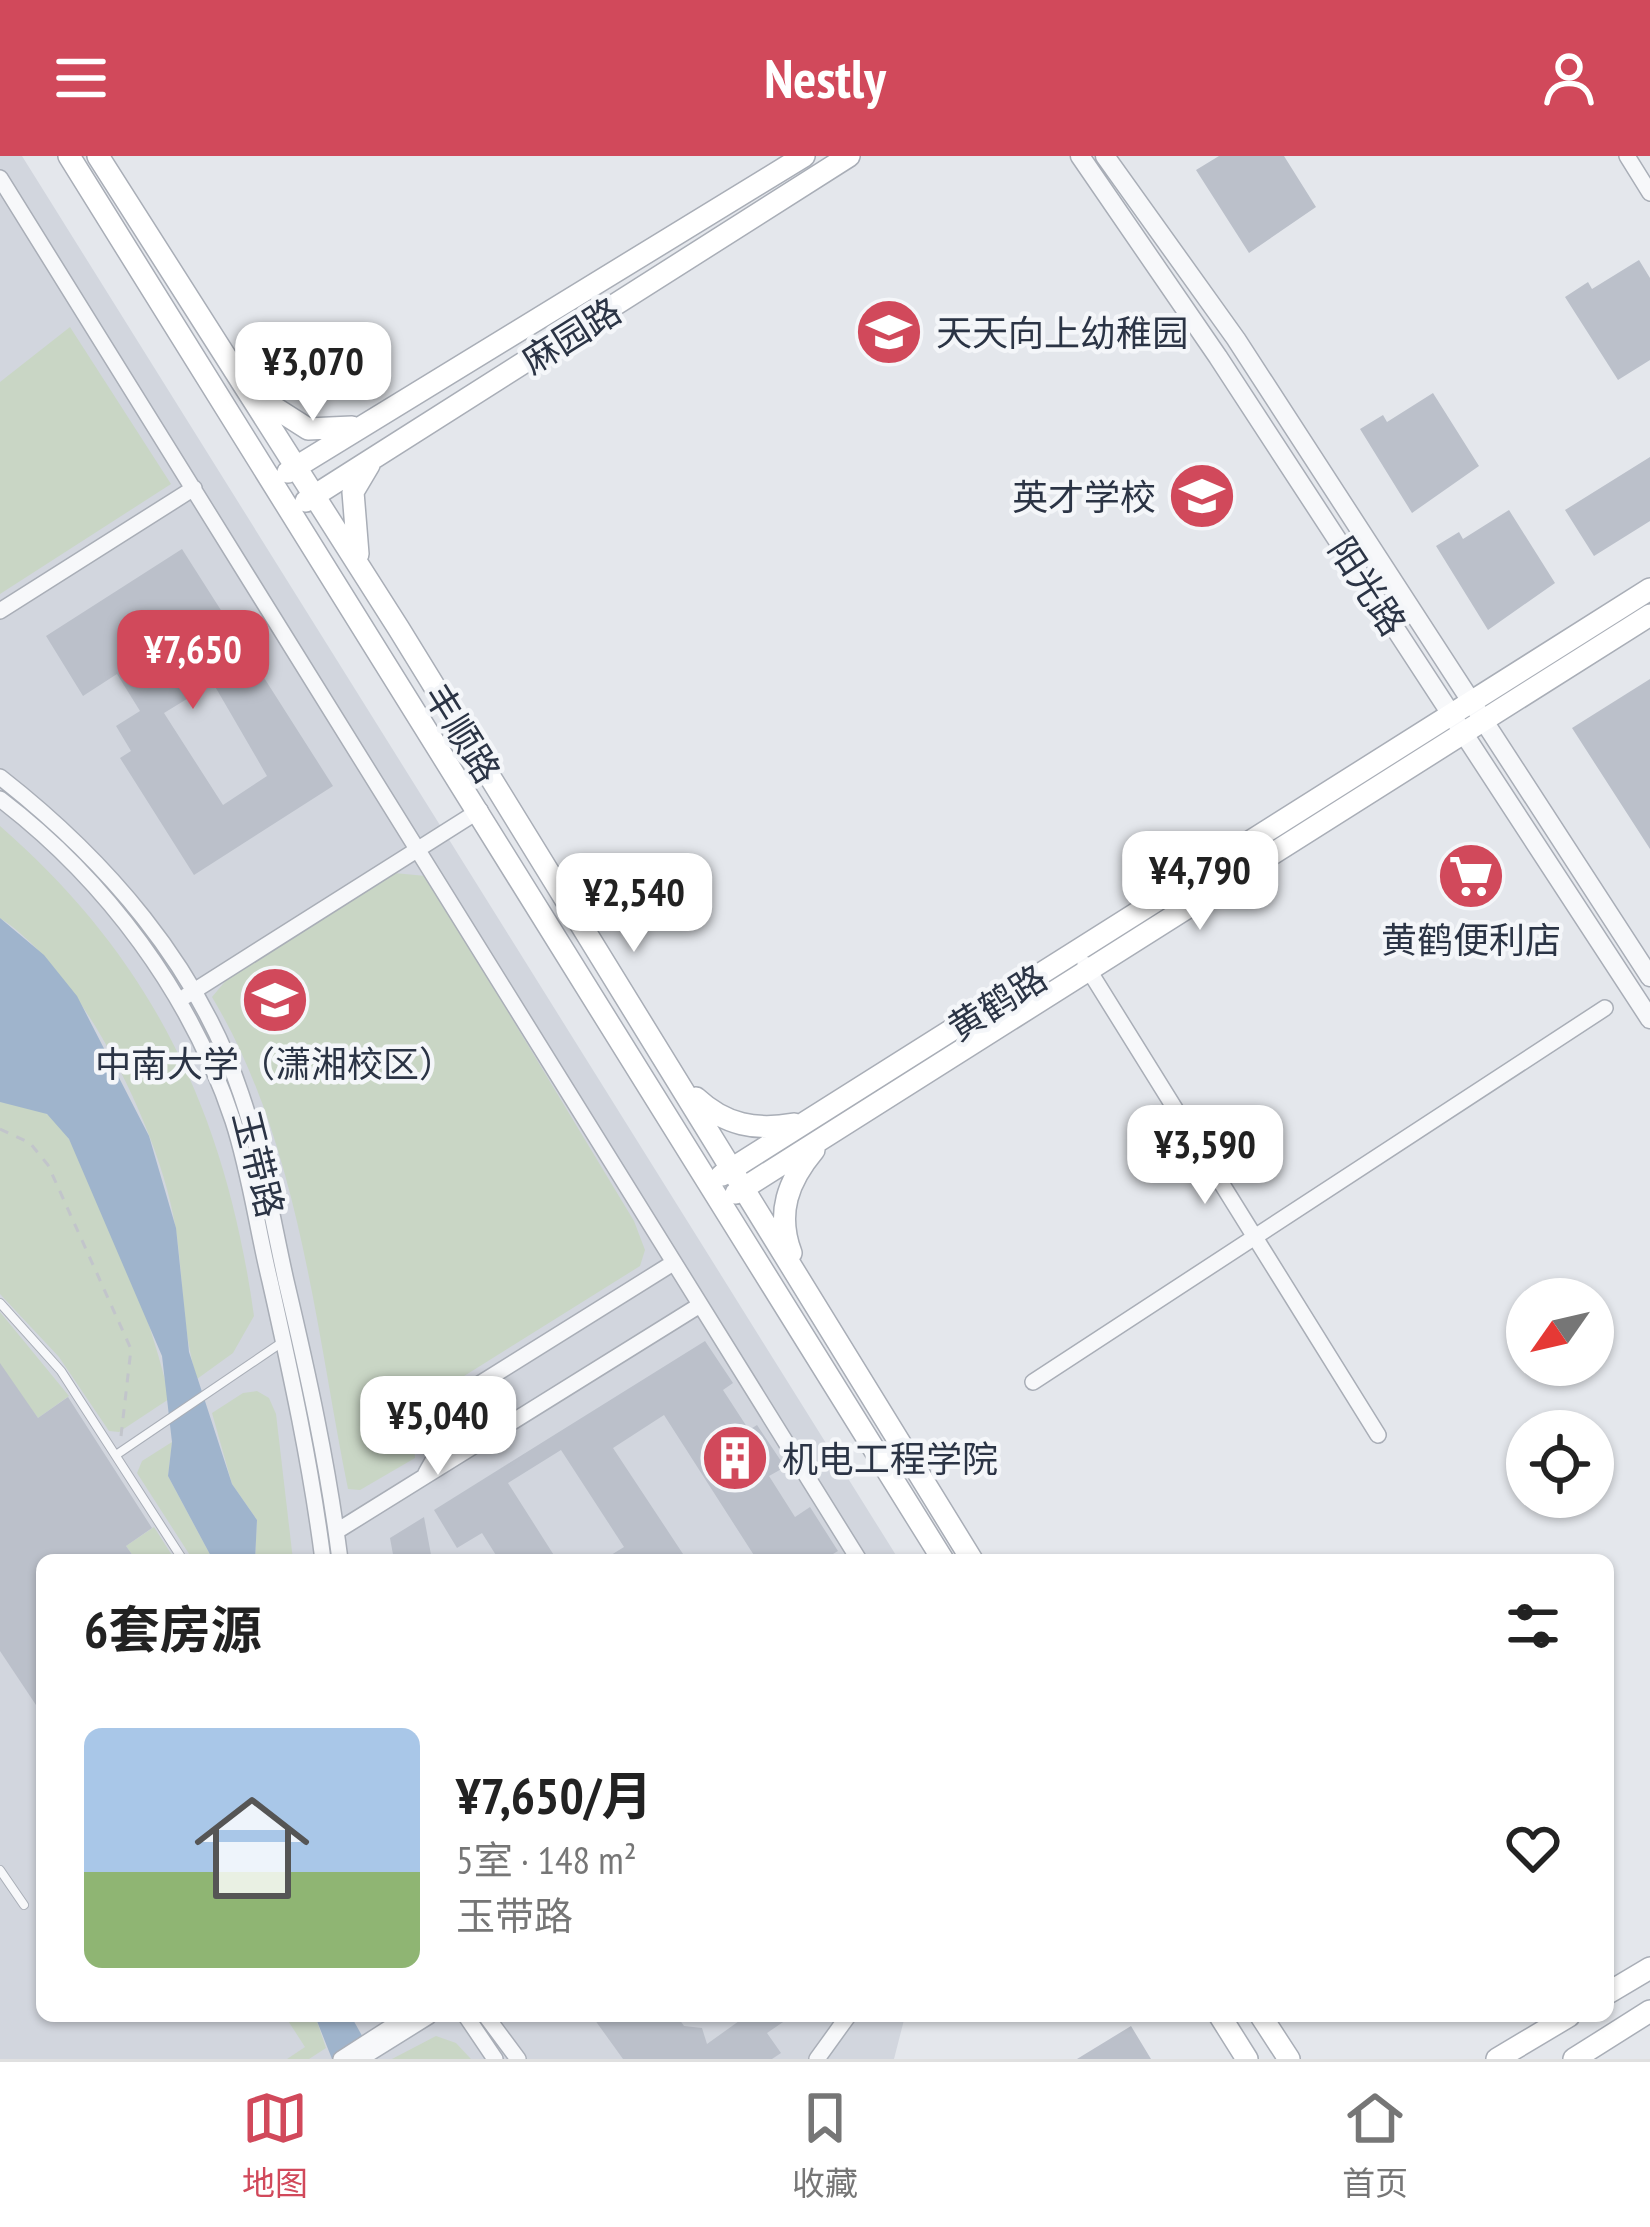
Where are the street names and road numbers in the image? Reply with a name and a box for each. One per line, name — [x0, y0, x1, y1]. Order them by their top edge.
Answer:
street label: 麻园路 — [513, 286, 629, 384]
street label: 阳光路 — [1319, 528, 1417, 644]
street label: 丰顺路 — [414, 675, 512, 791]
street label: 黄鹤路 — [939, 953, 1055, 1051]
street label: 玉带路 — [223, 1106, 295, 1222]

